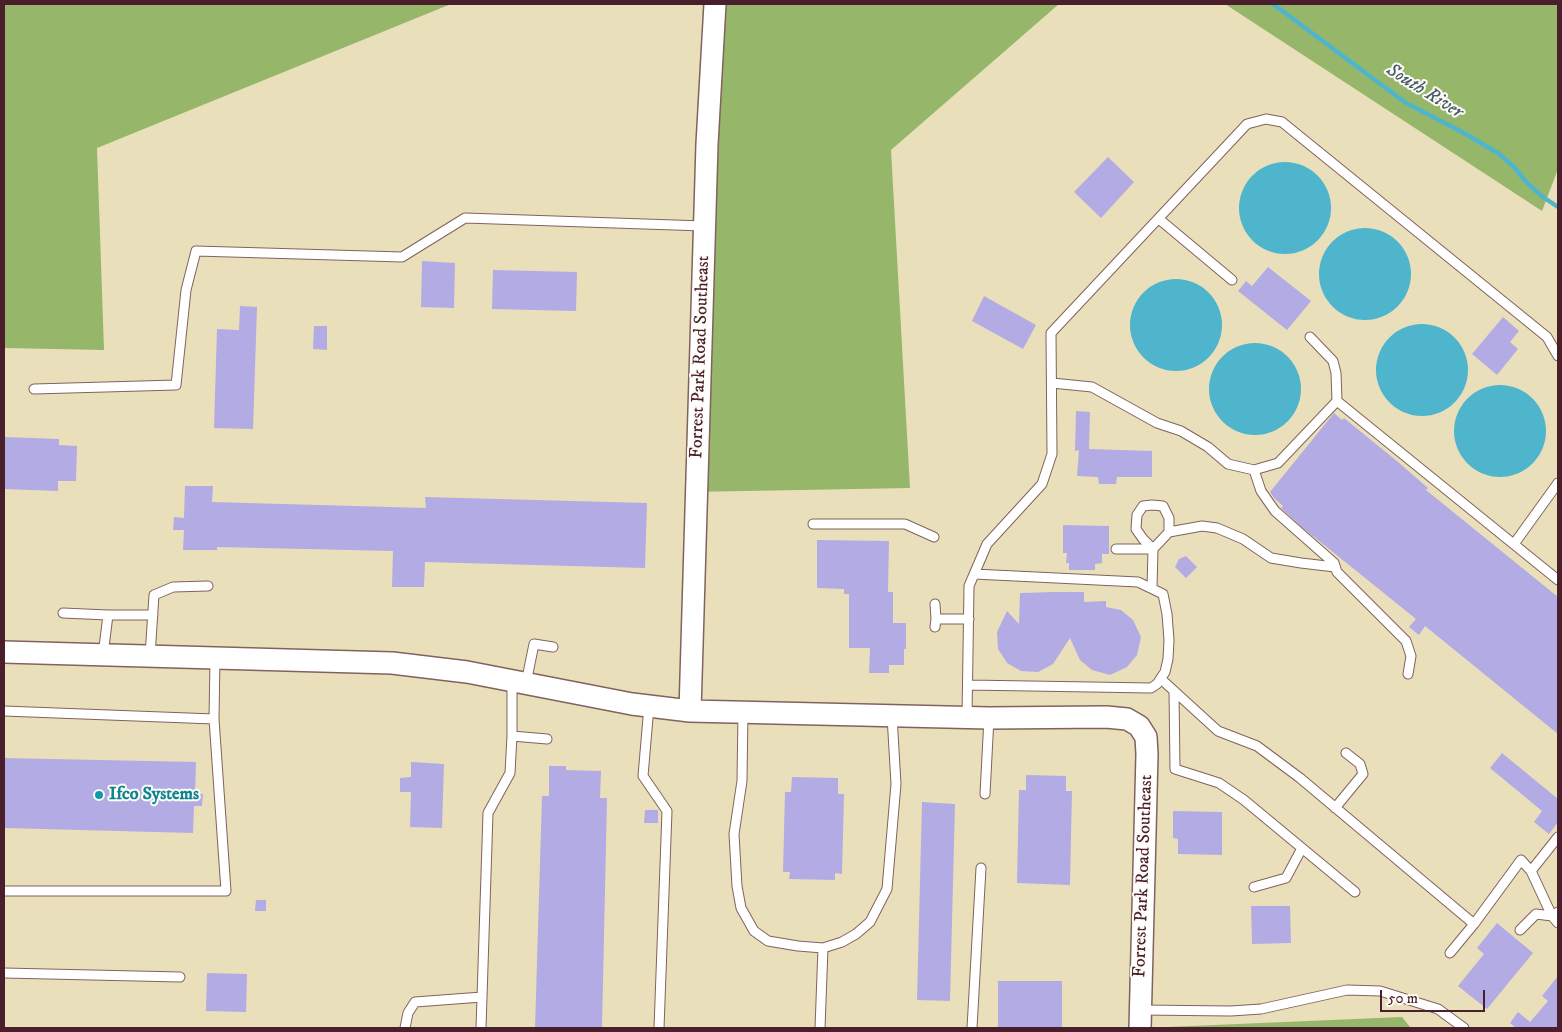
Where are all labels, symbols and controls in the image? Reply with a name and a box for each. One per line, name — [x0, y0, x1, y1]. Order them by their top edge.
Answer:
water label: South River — [1381, 60, 1467, 124]
street label: Forrest Park Road Southeast — [687, 255, 715, 459]
street label: Forrest Park Road Southeast — [1130, 774, 1158, 978]
place label: Ifco Systems — [109, 784, 199, 806]
marker: Ifco Systems — [93, 789, 105, 801]
scale bar — [1382, 980, 1487, 1012]
text: 50 m — [1388, 989, 1418, 1008]

